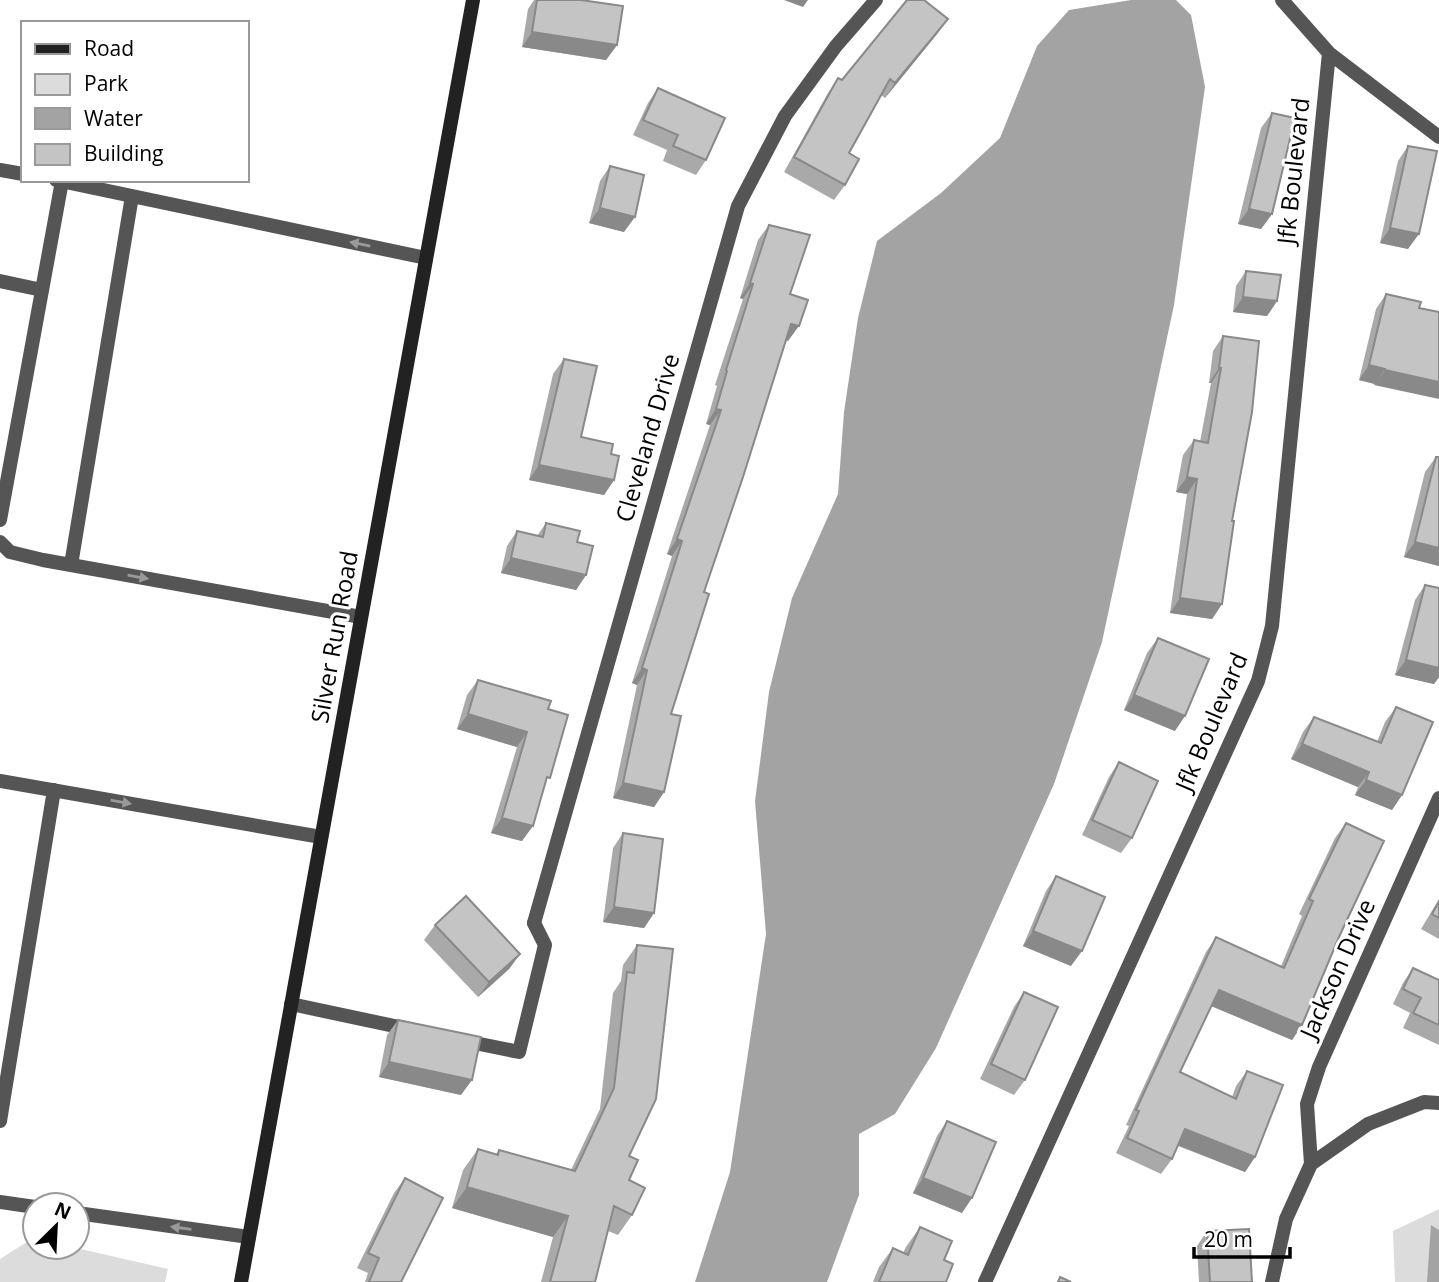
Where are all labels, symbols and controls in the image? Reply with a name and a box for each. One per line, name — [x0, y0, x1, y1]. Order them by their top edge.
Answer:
legend — [21, 21, 248, 182]
text: Road — [84, 34, 134, 62]
text: Park — [84, 69, 128, 97]
street label: Jfk Boulevard — [1268, 96, 1317, 248]
text: Water — [84, 104, 143, 132]
text: Building — [84, 139, 163, 167]
one-way arrow — [349, 238, 371, 249]
street label: Cleveland Drive — [607, 349, 686, 526]
street label: Silver Run Road — [302, 548, 365, 726]
one-way arrow — [127, 572, 149, 583]
street label: Jfk Boulevard — [1166, 647, 1255, 798]
one-way arrow — [110, 797, 132, 808]
street label: Jackson Drive — [1290, 893, 1382, 1045]
north arrow — [21, 1191, 91, 1261]
text: N — [51, 1195, 75, 1225]
scale bar — [1194, 1216, 1290, 1260]
one-way arrow — [170, 1222, 192, 1233]
text: 20 m — [1204, 1225, 1253, 1253]

